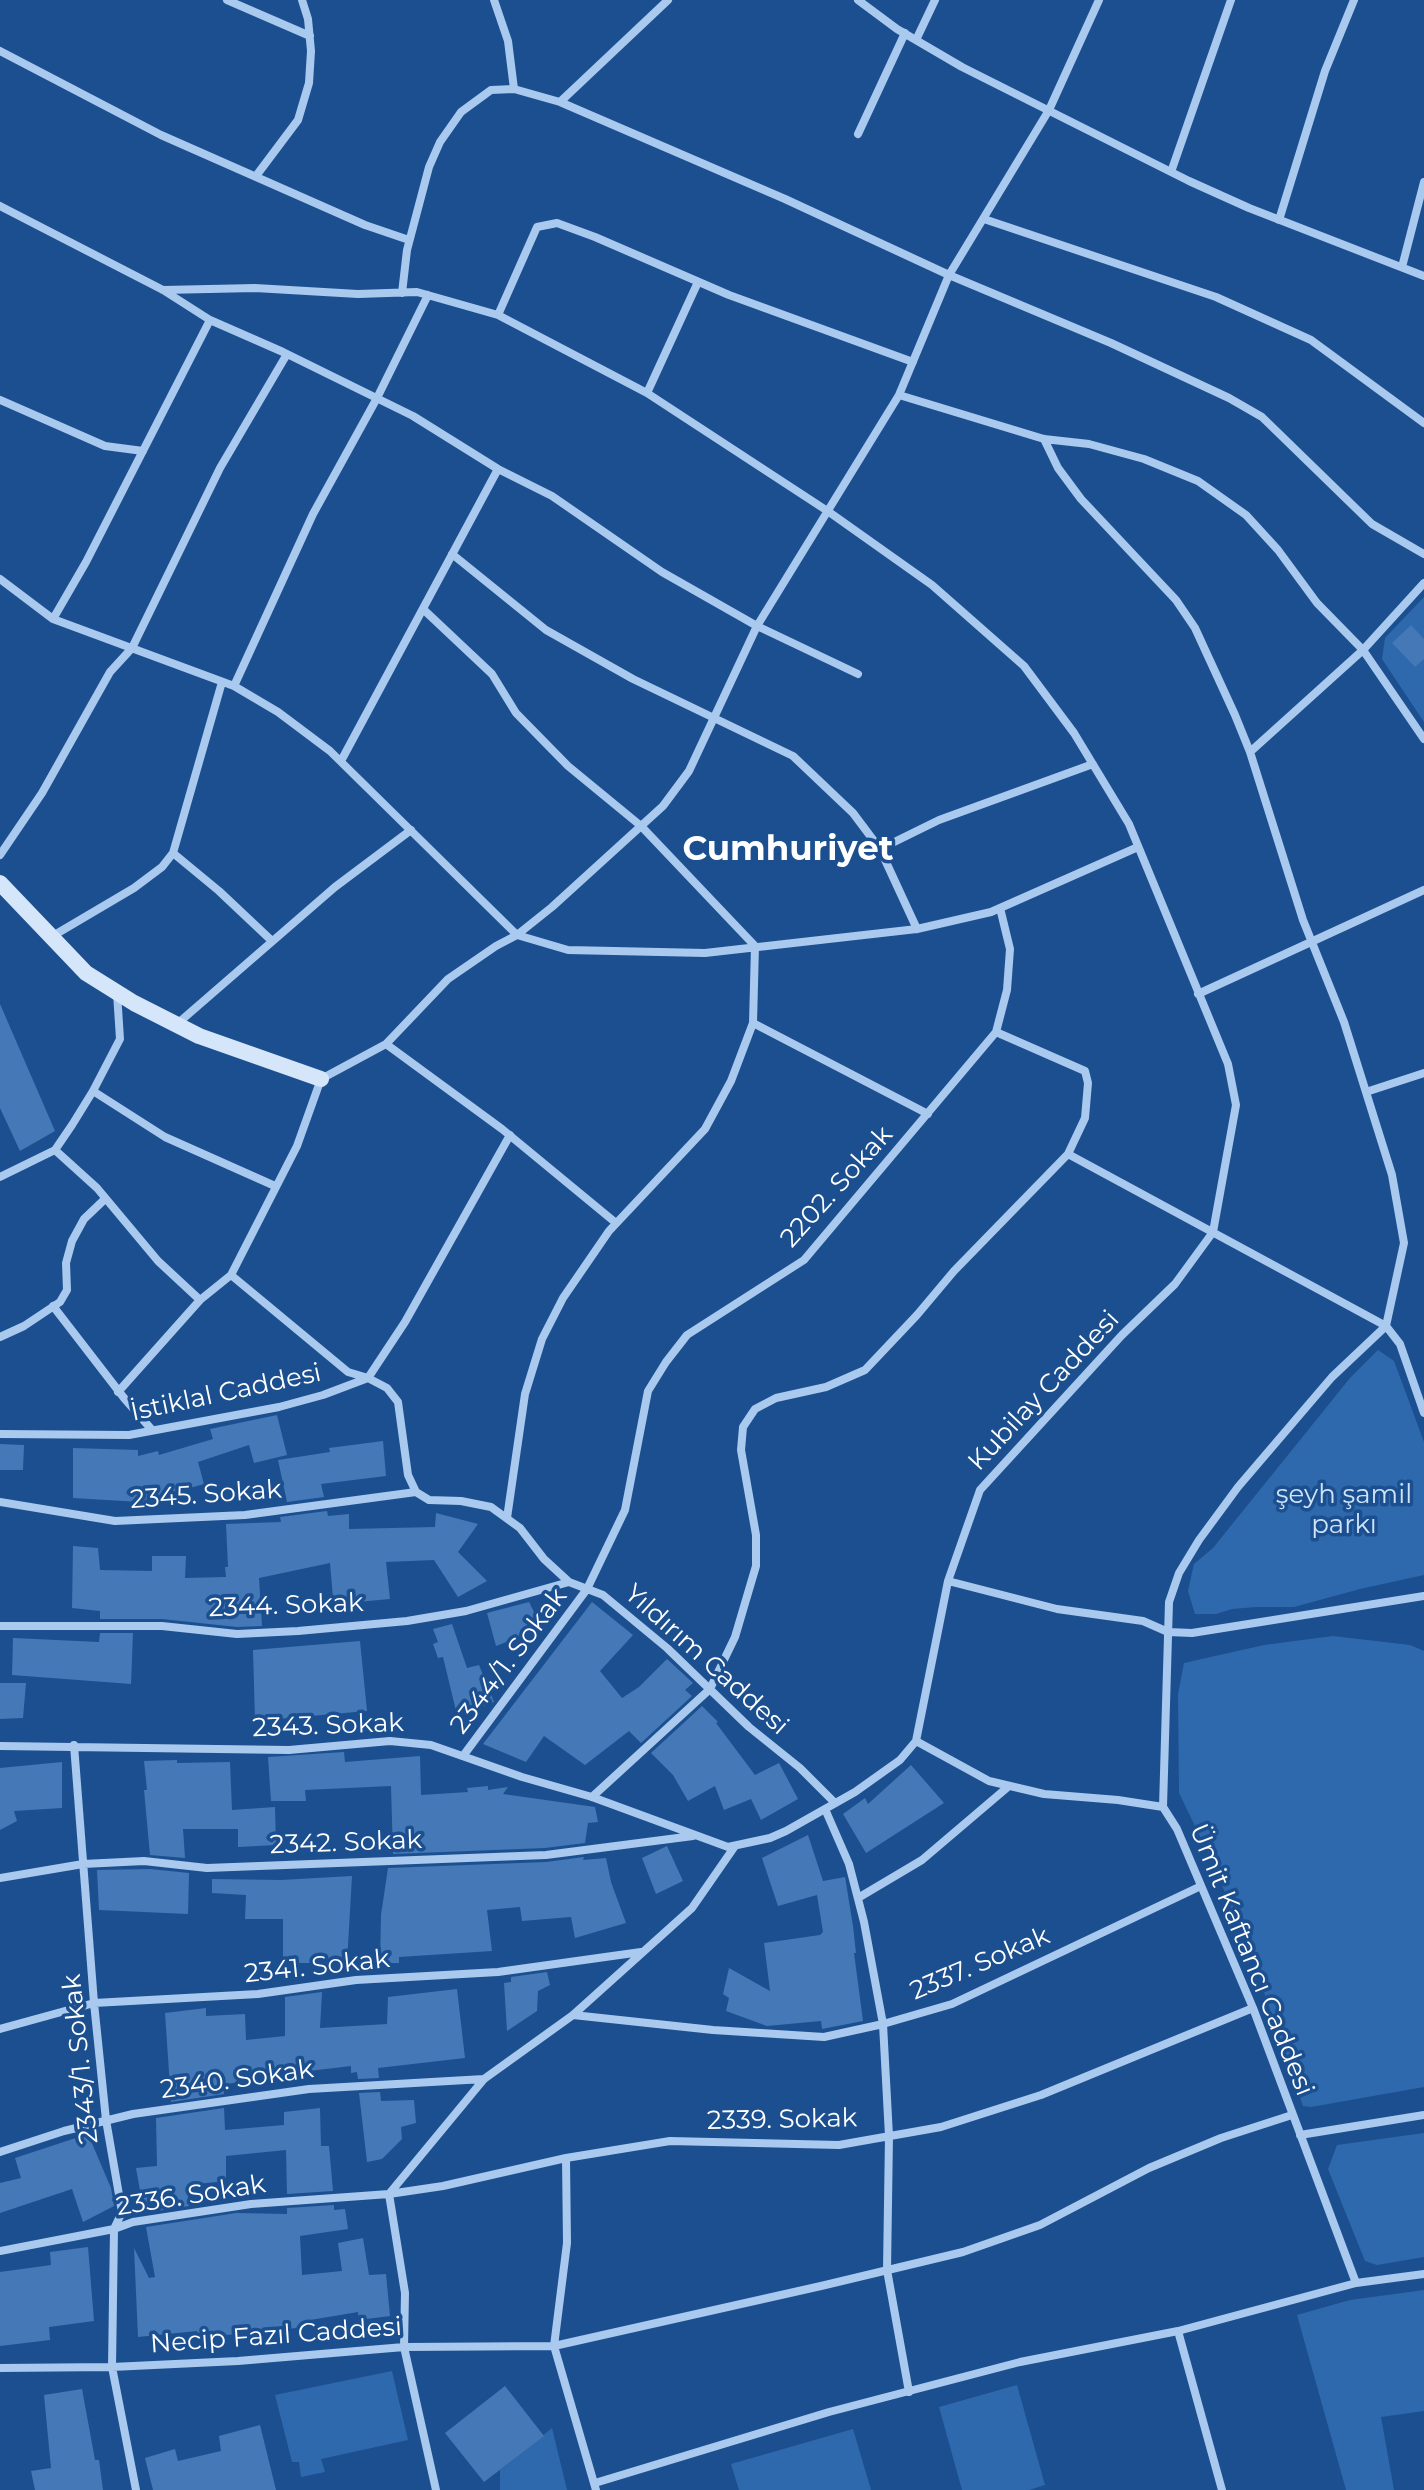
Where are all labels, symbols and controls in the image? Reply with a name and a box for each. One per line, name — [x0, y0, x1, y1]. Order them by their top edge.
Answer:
district label: Cumhuriyet — [683, 830, 893, 870]
street label: 2202. Sokak — [774, 1120, 900, 1254]
street label: Kubilay Caddesi — [962, 1305, 1126, 1477]
street label: İstiklal Caddesi — [128, 1358, 324, 1428]
street label: 2345. Sokak — [129, 1474, 283, 1516]
park label: şeyh şamil parkı — [1276, 1479, 1412, 1540]
street label: Yıldırım Caddesi — [618, 1578, 794, 1742]
street label: 2344/1. Sokak — [444, 1582, 574, 1740]
street label: 2344. Sokak — [208, 1588, 364, 1624]
street label: 2343. Sokak — [252, 1708, 404, 1744]
street label: Ümit Kaftancı Caddesi — [1182, 1820, 1320, 2100]
street label: 2342. Sokak — [269, 1825, 423, 1861]
street label: 2337. Sokak — [906, 1921, 1054, 2007]
street label: 2341. Sokak — [243, 1944, 391, 1990]
street label: 2343/1. Sokak — [57, 1973, 105, 2145]
street label: 2340. Sokak — [158, 2054, 316, 2106]
street label: 2339. Sokak — [707, 2103, 857, 2137]
street label: 2336. Sokak — [114, 2169, 268, 2223]
street label: Necip Fazıl Caddesi — [149, 2312, 403, 2360]

